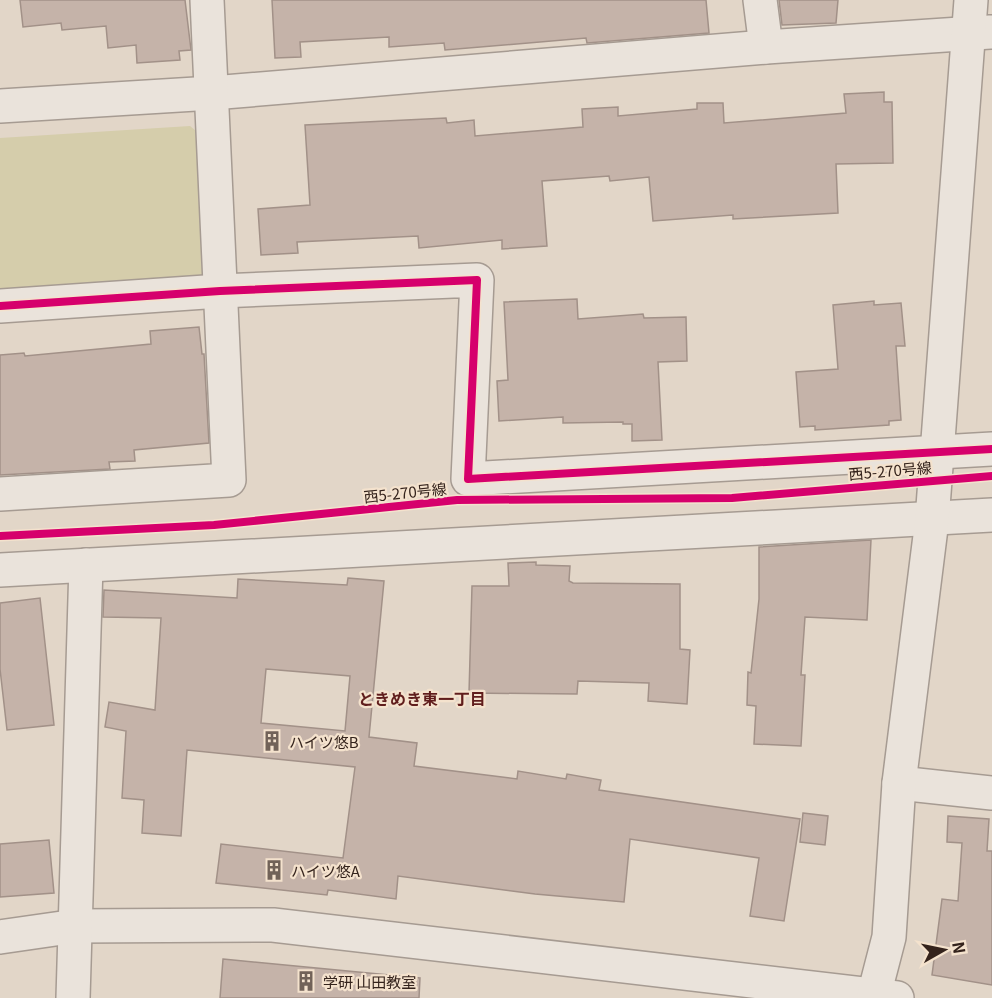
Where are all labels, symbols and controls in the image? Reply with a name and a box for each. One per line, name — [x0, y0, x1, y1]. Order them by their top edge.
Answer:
street label: 西5-270号線 — [847, 456, 933, 484]
street label: 西5-270号線 — [362, 477, 448, 507]
district label: ときめき東一丁目 — [358, 686, 486, 710]
building icon: ハイツ悠B — [260, 729, 284, 753]
place label: ハイツ悠B — [289, 731, 359, 752]
building icon: ハイツ悠A — [262, 858, 286, 882]
place label: ハイツ悠A — [291, 860, 361, 881]
north arrow — [914, 920, 974, 980]
text: N — [947, 940, 973, 955]
building icon: 学研 山田教室 — [294, 969, 318, 993]
place label: 学研 山田教室 — [323, 971, 416, 992]

